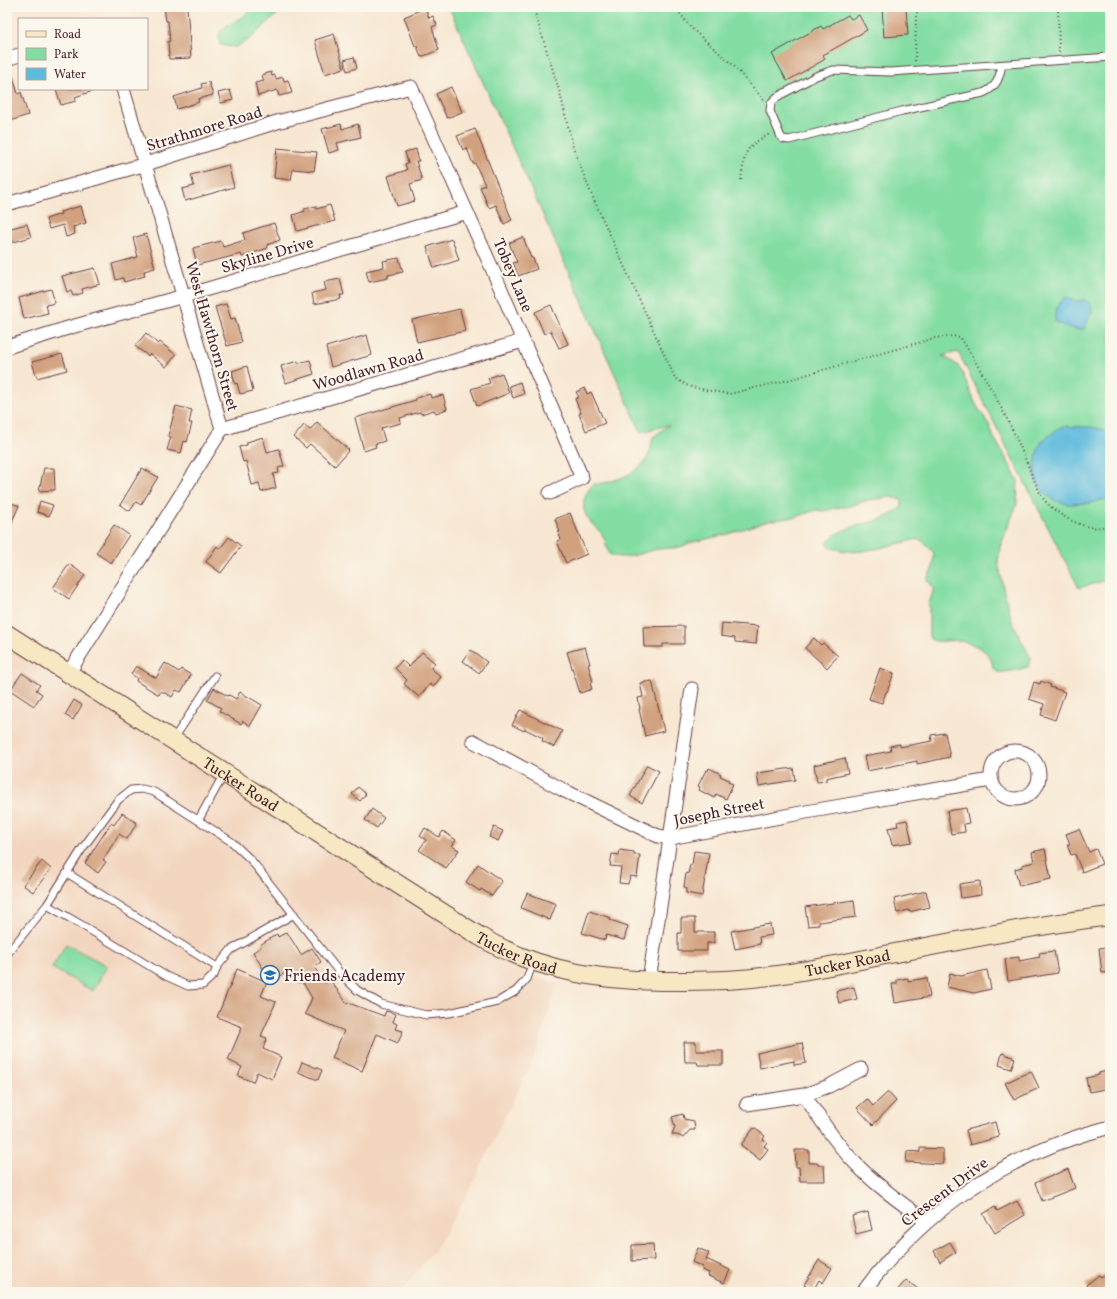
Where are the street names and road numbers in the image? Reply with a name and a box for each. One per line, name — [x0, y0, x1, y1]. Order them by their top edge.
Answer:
street label: Strathmore Road — [144, 102, 265, 158]
street label: Skyline Drive — [219, 232, 316, 280]
street label: Tobey Lane — [487, 235, 538, 316]
street label: West Hawthorn Street — [179, 259, 243, 414]
street label: Woodlawn Road — [311, 345, 427, 397]
street label: Tucker Road — [198, 753, 282, 818]
street label: Joseph Street — [672, 793, 767, 833]
street label: Tucker Road — [471, 927, 560, 981]
street label: Tucker Road — [803, 945, 893, 983]
street label: Crescent Drive — [897, 1153, 993, 1233]

